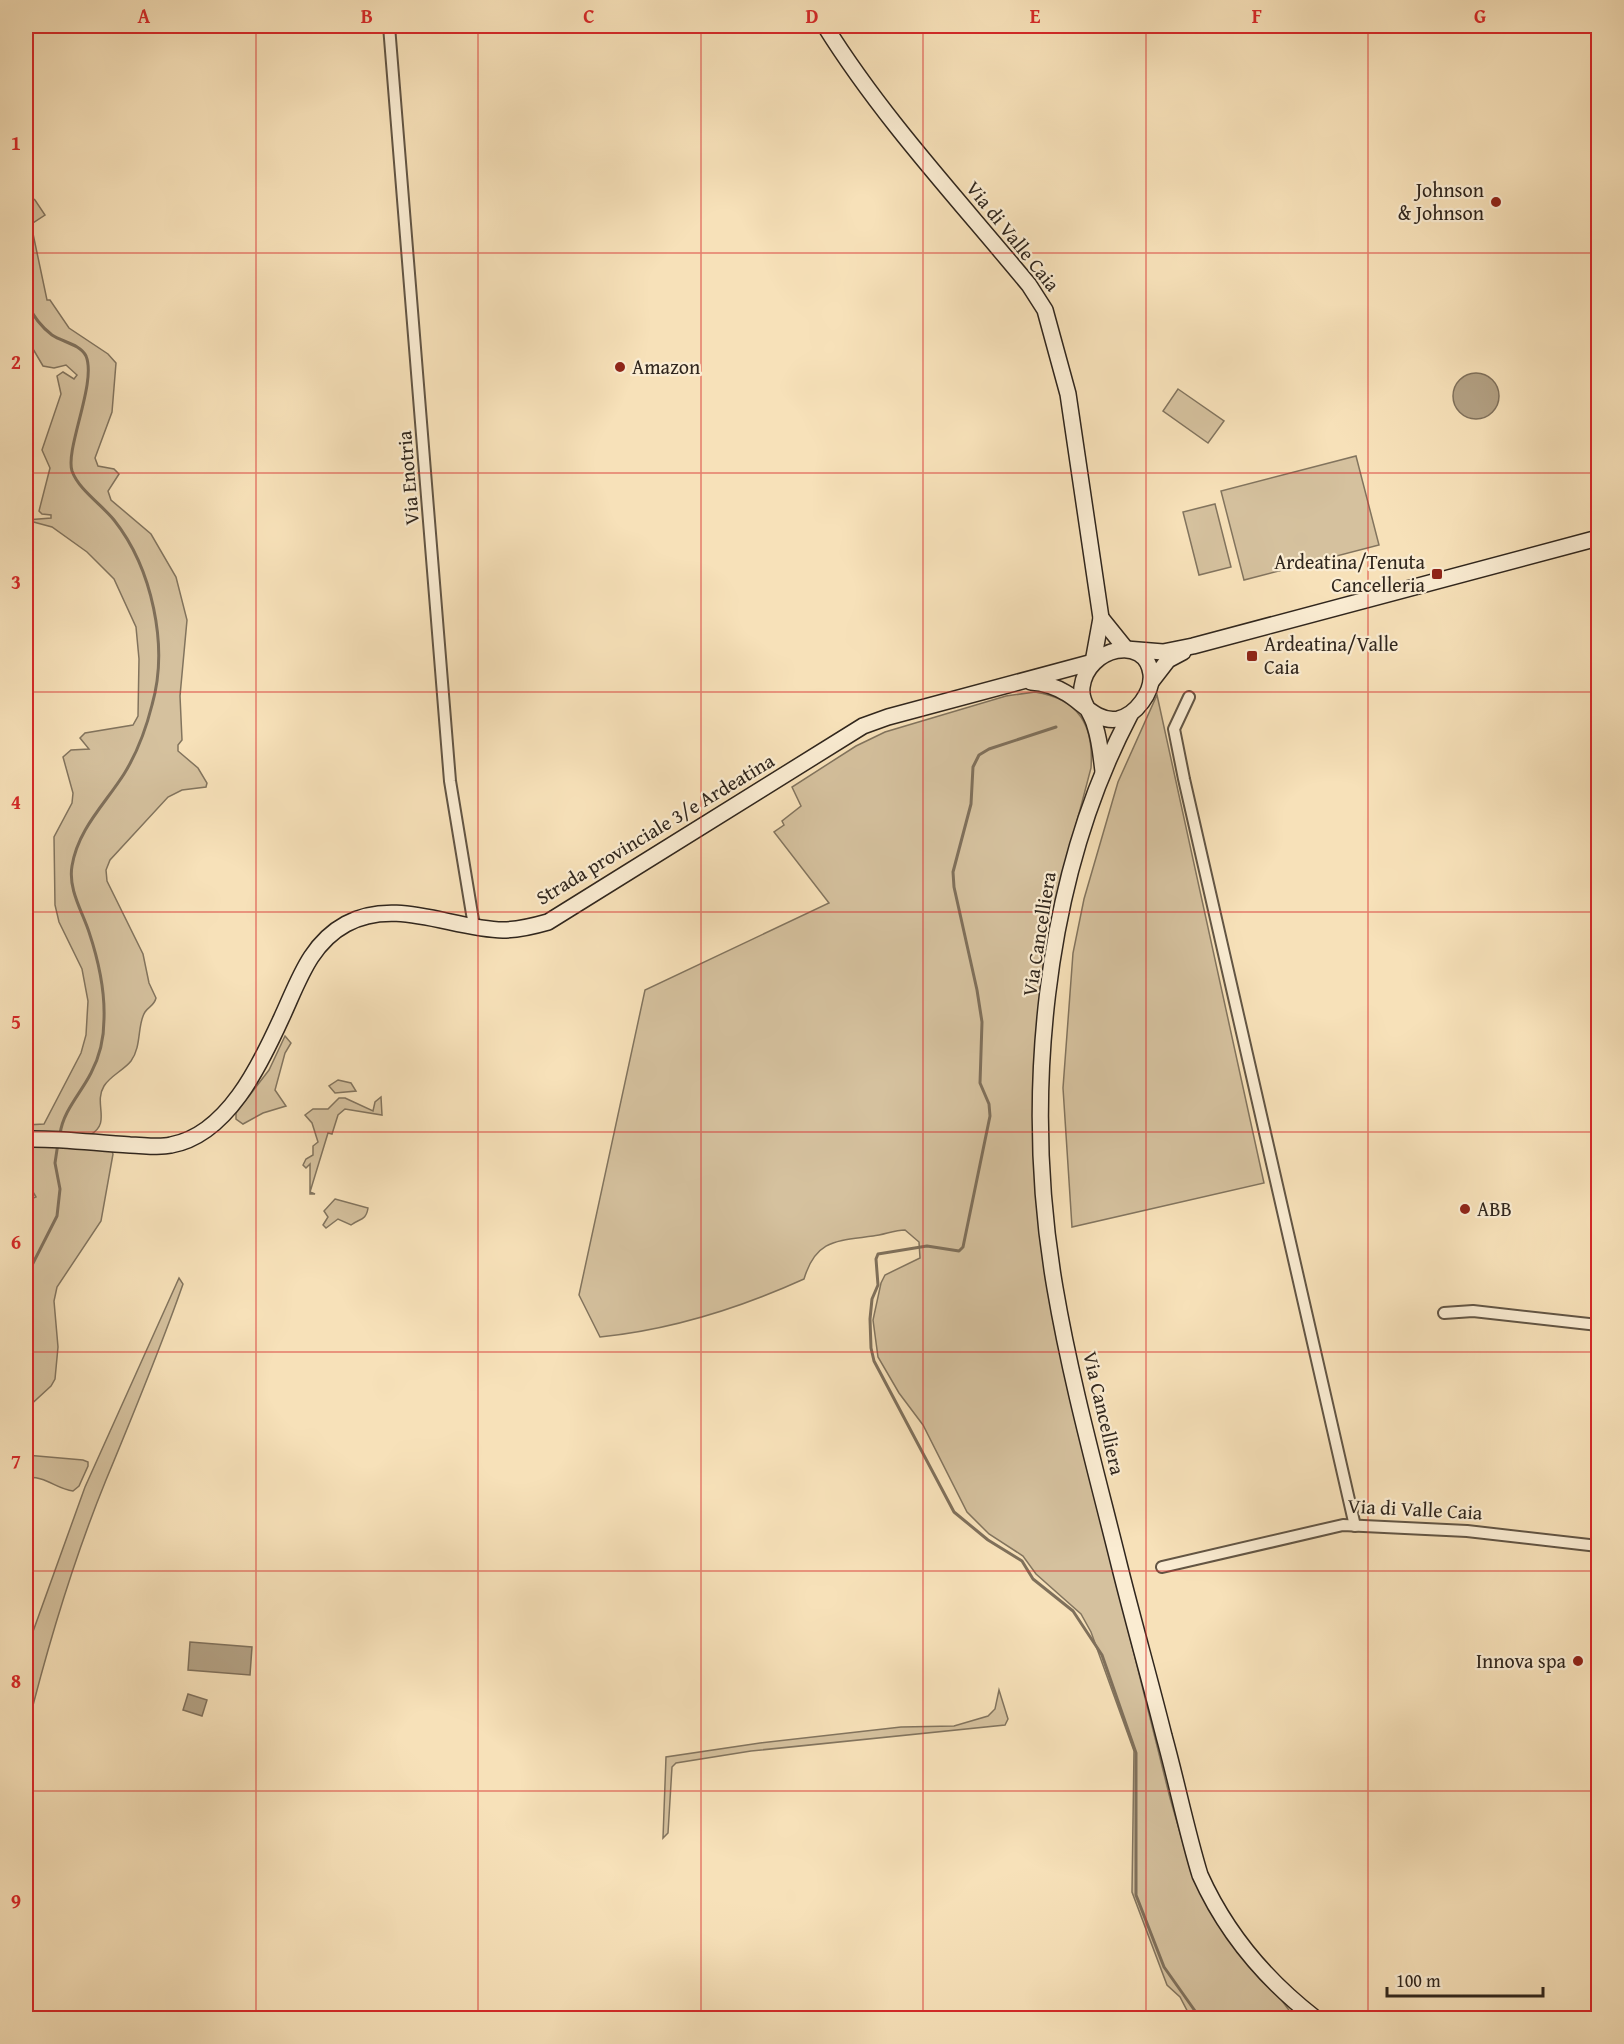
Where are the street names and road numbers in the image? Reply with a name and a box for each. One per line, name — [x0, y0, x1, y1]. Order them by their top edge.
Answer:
street label: Via di Valle Caia — [960, 174, 1067, 298]
street label: Via Enotria — [389, 429, 426, 526]
street label: Strada provinciale 3/e Ardeatina — [530, 745, 780, 911]
street label: Via Cancelliera — [1014, 869, 1063, 998]
street label: Via Cancelliera — [1076, 1348, 1133, 1478]
street label: Via di Valle Caia — [1347, 1490, 1484, 1527]

